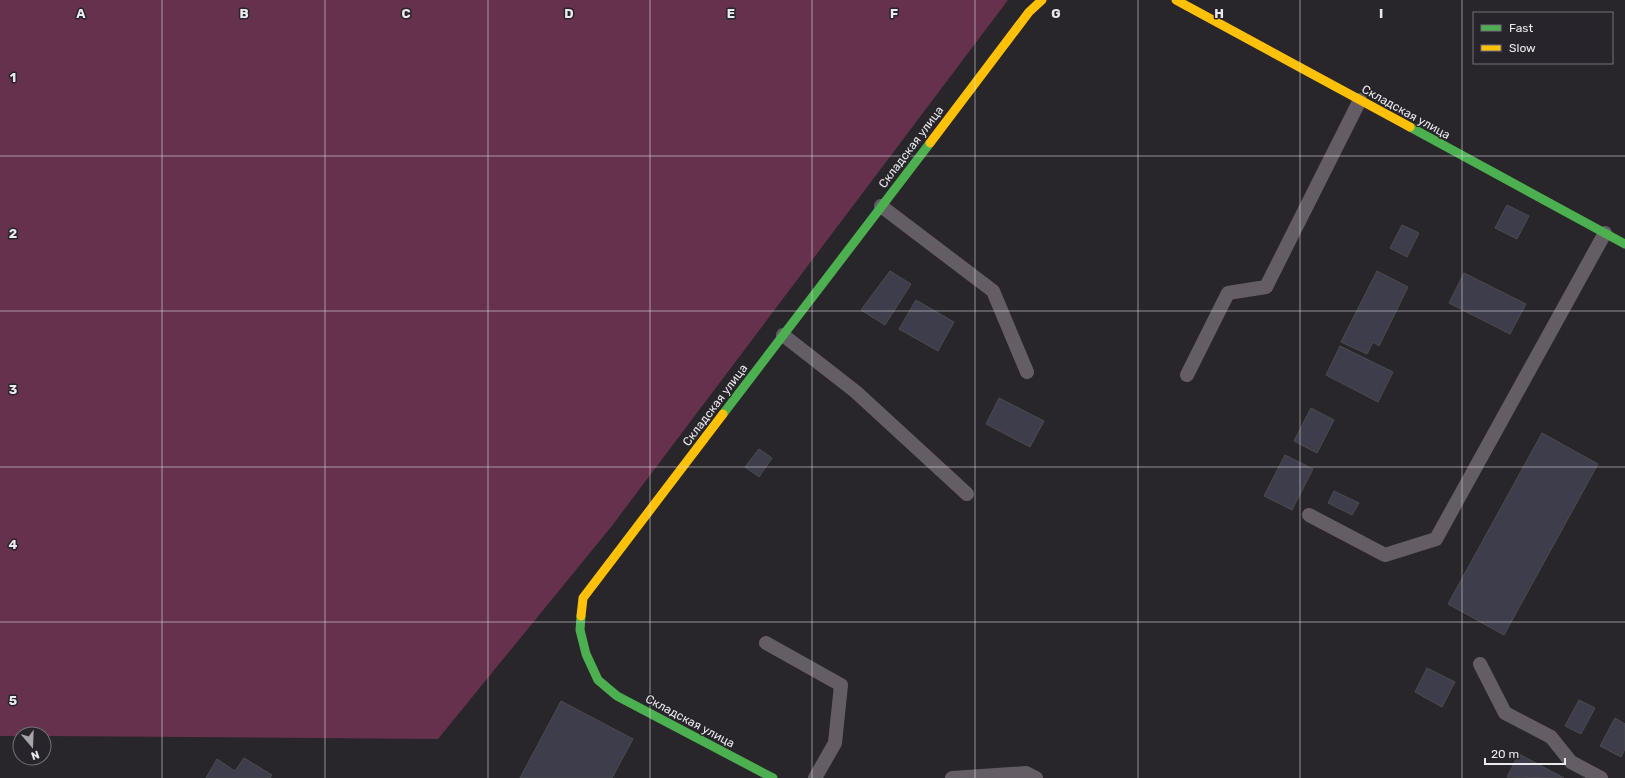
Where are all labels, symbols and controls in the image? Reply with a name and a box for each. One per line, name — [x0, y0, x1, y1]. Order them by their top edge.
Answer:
text: A — [76, 6, 86, 21]
text: B — [239, 6, 249, 21]
text: C — [401, 6, 411, 21]
text: D — [564, 6, 574, 21]
text: E — [727, 6, 735, 21]
text: F — [890, 6, 898, 21]
text: G — [1051, 6, 1061, 21]
text: H — [1214, 6, 1224, 21]
text: I — [1379, 6, 1383, 21]
legend — [1473, 12, 1613, 64]
text: Fast — [1509, 21, 1533, 35]
text: Slow — [1509, 41, 1536, 55]
text: 1 — [10, 70, 16, 85]
street label: Складская улица — [1359, 82, 1453, 142]
street label: Складская улица — [876, 103, 946, 191]
text: 2 — [9, 226, 17, 241]
street label: Складская улица — [680, 361, 750, 449]
text: 3 — [9, 382, 18, 397]
text: 4 — [9, 537, 18, 552]
street label: Складская улица — [643, 692, 737, 750]
text: 5 — [9, 693, 17, 708]
north arrow — [12, 726, 52, 766]
scale bar — [1485, 740, 1565, 766]
text: 20 m — [1491, 747, 1519, 761]
text: N — [29, 748, 41, 762]

